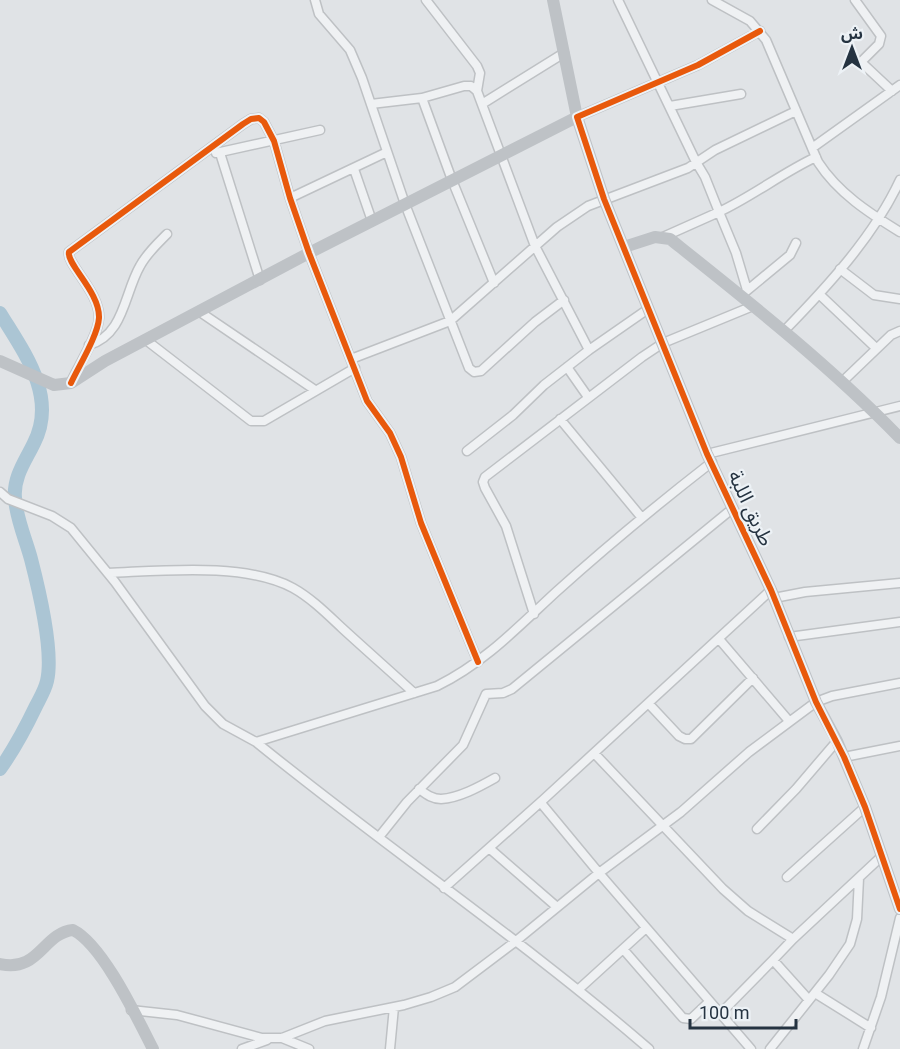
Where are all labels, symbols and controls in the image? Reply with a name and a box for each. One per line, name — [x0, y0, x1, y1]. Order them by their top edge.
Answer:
north arrow — [822, 18, 882, 78]
text: ش — [841, 24, 863, 43]
street label: طريق اللبة — [722, 466, 779, 550]
scale bar — [690, 992, 796, 1030]
text: 100 m — [699, 1002, 750, 1023]

